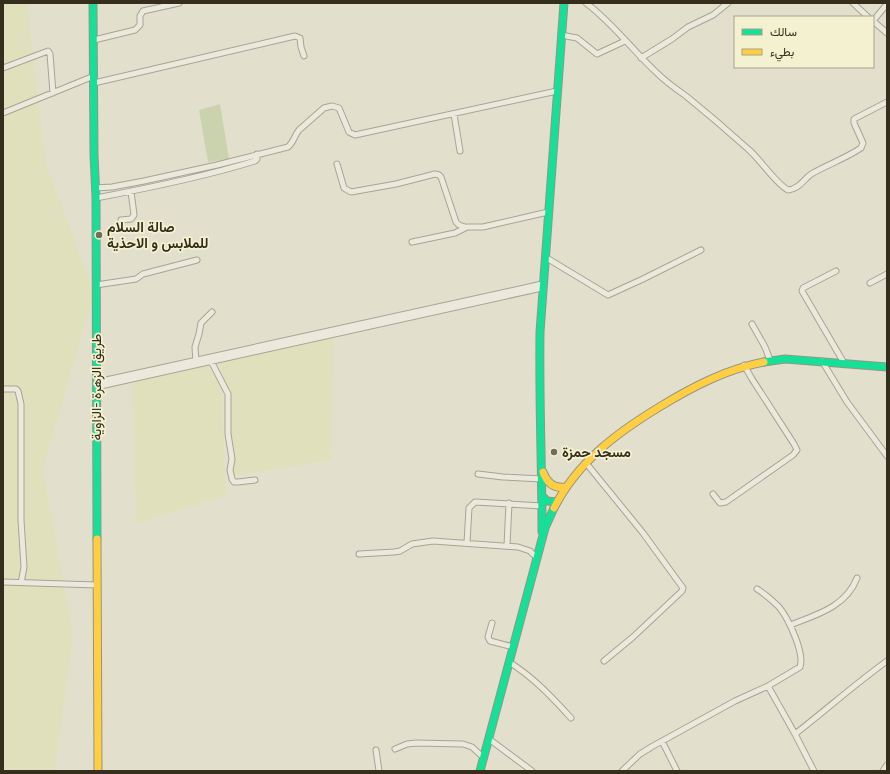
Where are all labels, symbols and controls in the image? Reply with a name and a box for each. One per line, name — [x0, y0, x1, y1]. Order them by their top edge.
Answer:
legend — [734, 16, 874, 68]
text: سالك — [770, 23, 797, 42]
text: بطيء — [770, 43, 794, 62]
place label: صالة السلام للملابس و الاحذية — [107, 217, 208, 254]
marker: صالة السلام للملابس و الاحذية — [94, 230, 104, 240]
street label: طريق الزهرة -الزاوية — [86, 334, 107, 440]
place label: مسجد حمزة — [562, 442, 631, 463]
marker: مسجد حمزة — [549, 447, 559, 457]

